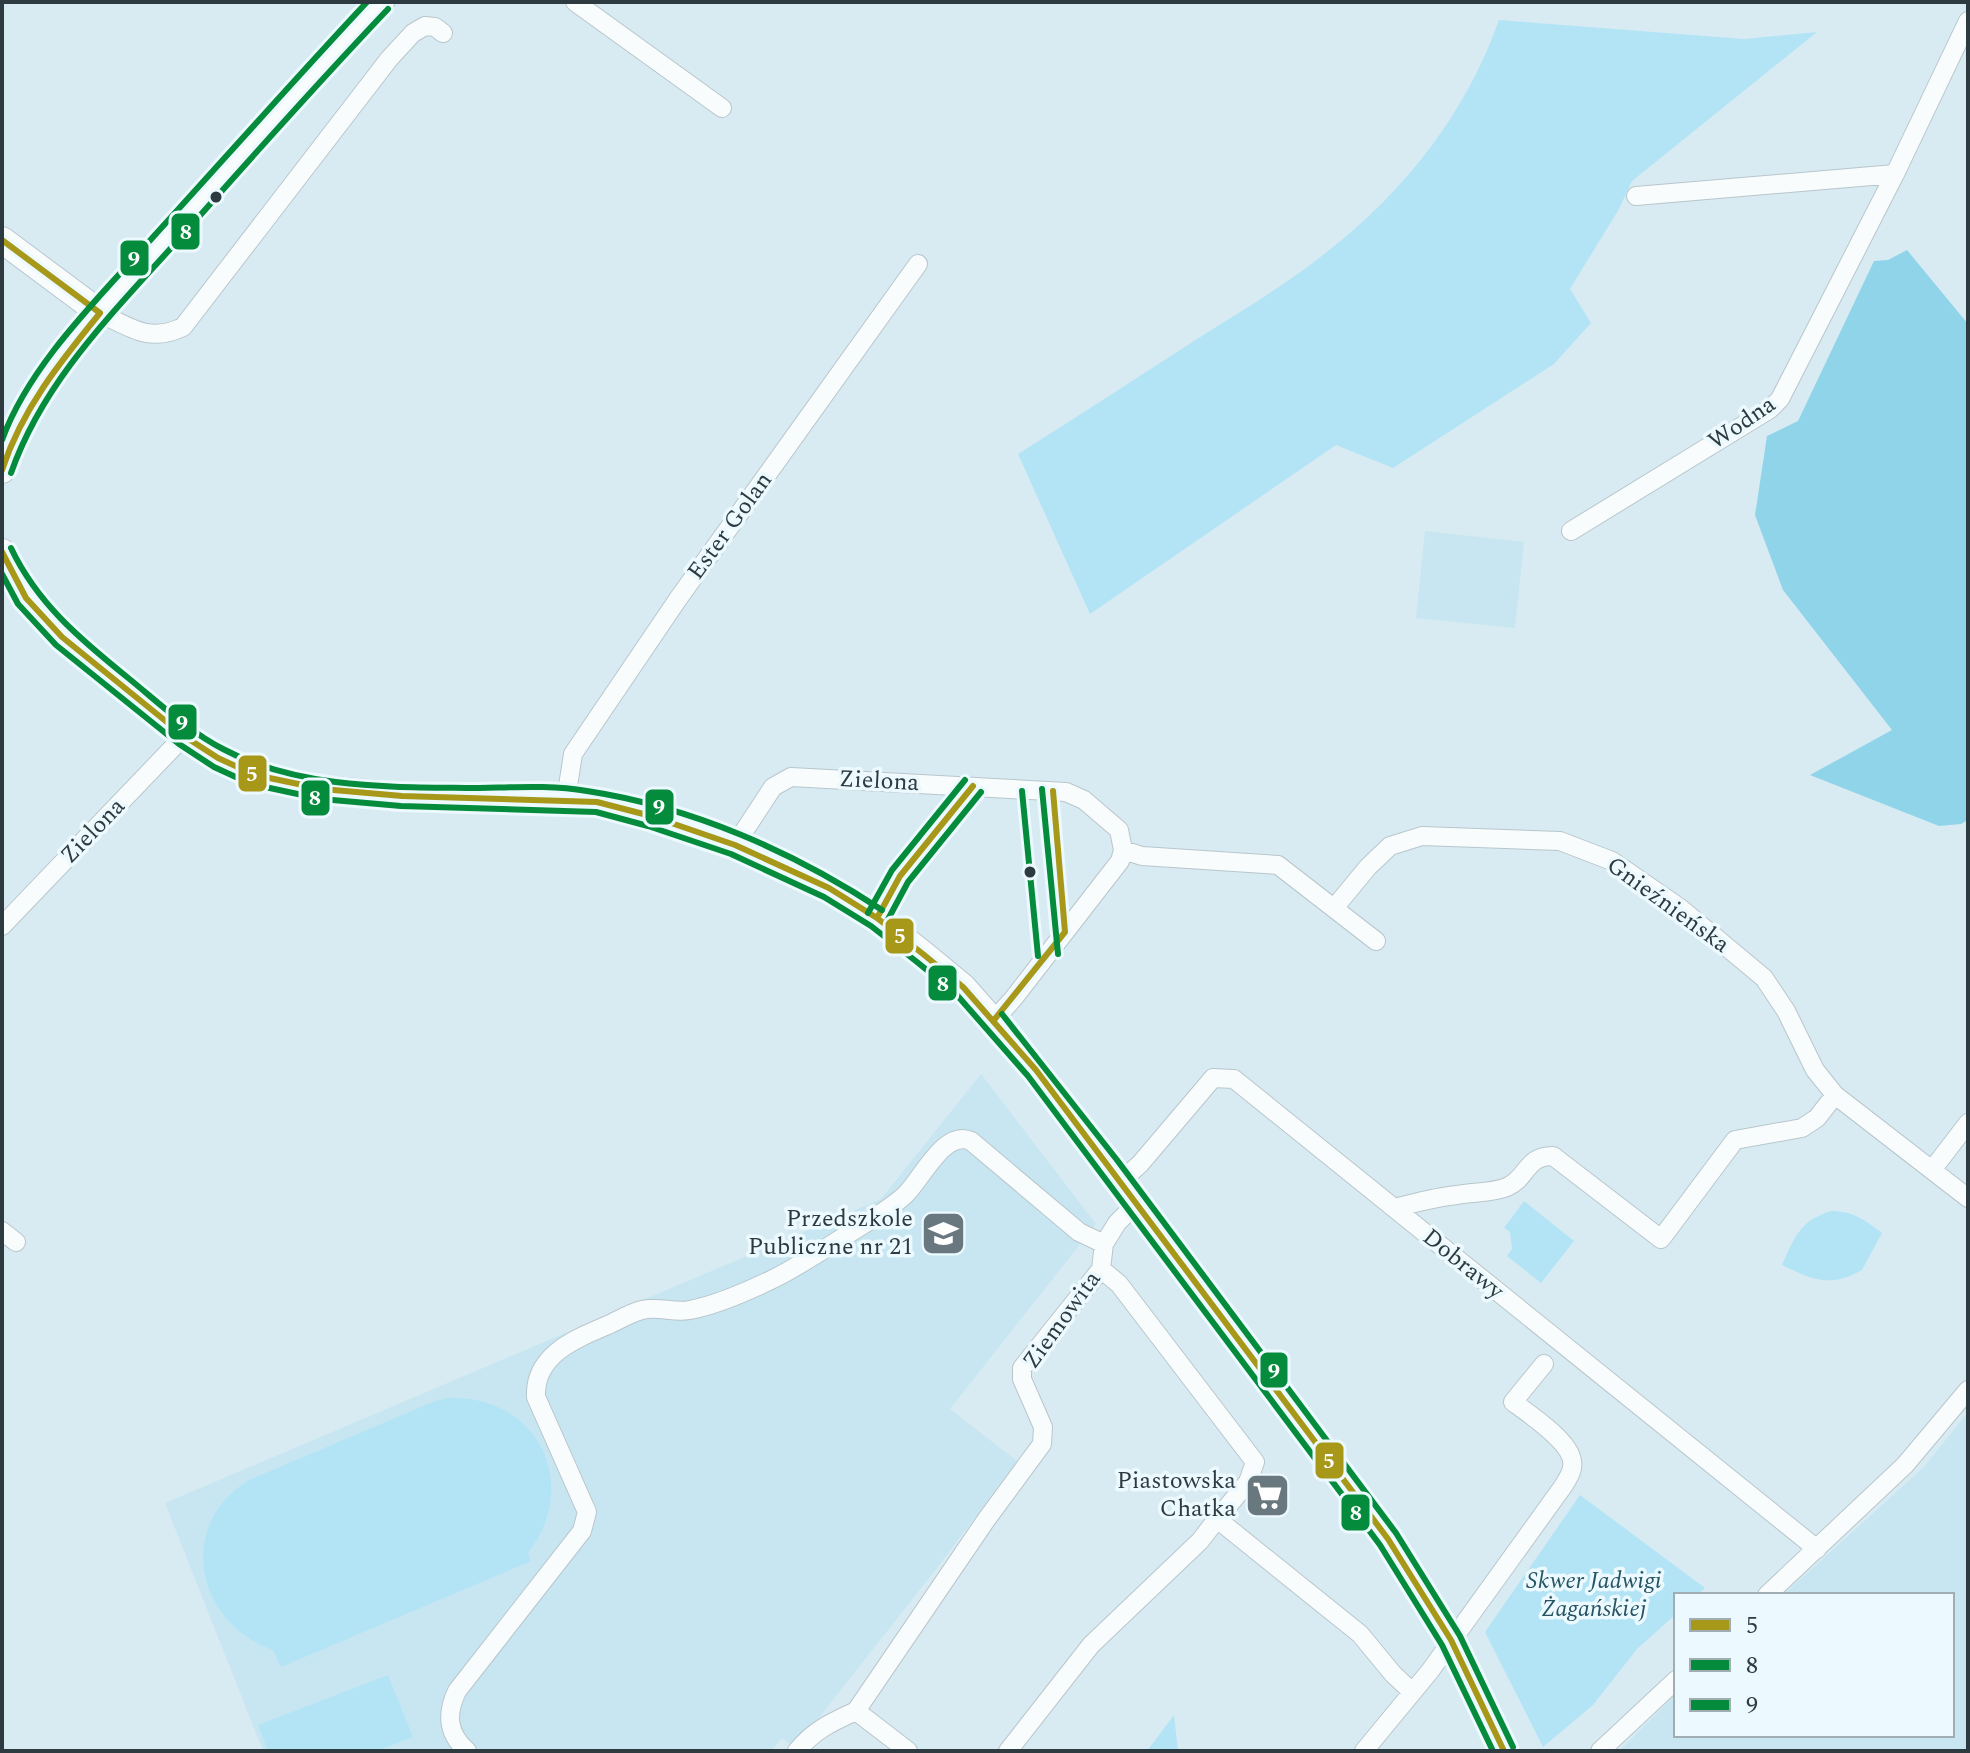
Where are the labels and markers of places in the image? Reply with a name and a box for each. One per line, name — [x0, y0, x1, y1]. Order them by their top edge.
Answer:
unlabelled marker — [208, 189, 224, 205]
unlabelled marker — [1022, 864, 1038, 880]
place label: Przedszkole Publiczne nr 21 — [748, 1201, 913, 1265]
school or university icon: Przedszkole Publiczne nr 21 — [920, 1209, 968, 1257]
place label: Piastowska Chatka — [1117, 1463, 1236, 1527]
supermarket icon: Piastowska Chatka — [1243, 1471, 1291, 1519]

